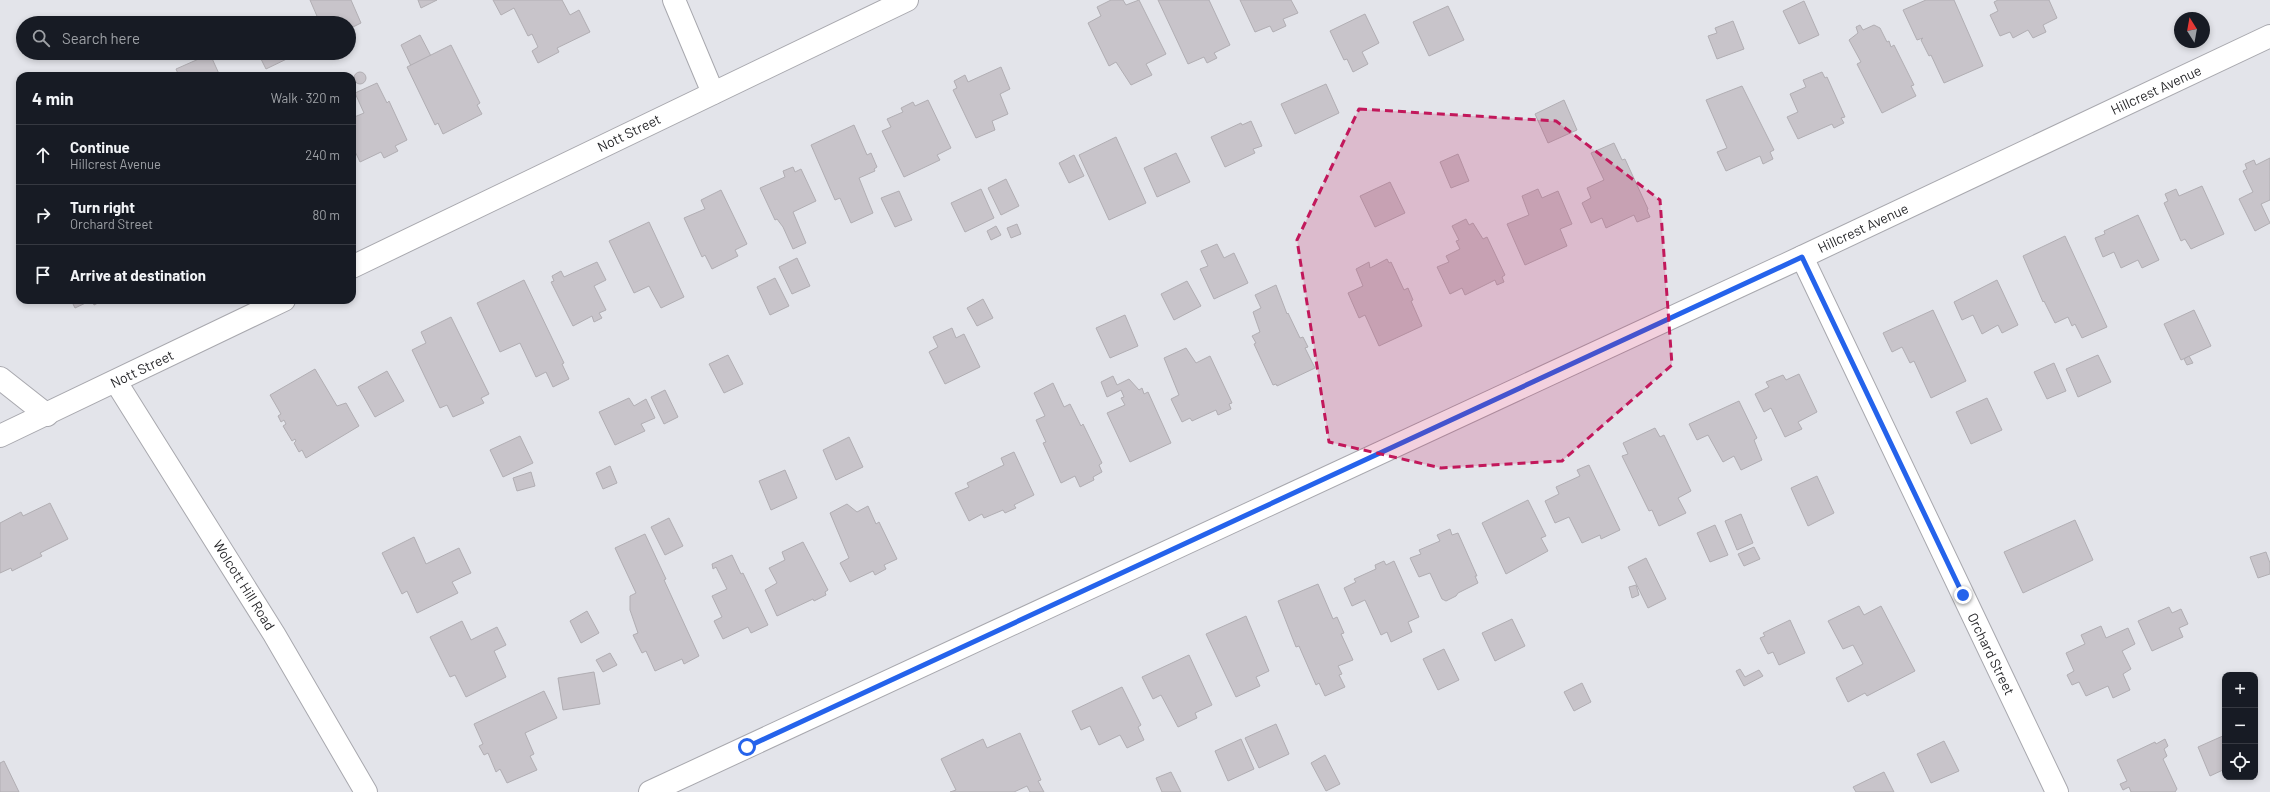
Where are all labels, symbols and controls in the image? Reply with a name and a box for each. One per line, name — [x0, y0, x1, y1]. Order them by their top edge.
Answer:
north arrow — [2174, 12, 2210, 48]
search box — [16, 16, 356, 60]
icon: search — [30, 27, 52, 49]
text: Search here — [62, 29, 140, 47]
street label: Hillcrest Avenue — [2108, 61, 2204, 118]
text: 4 min — [32, 88, 74, 108]
text: Walk · 320 m — [271, 90, 340, 106]
street label: Nott Street — [594, 110, 663, 155]
text: Continue — [70, 138, 130, 156]
icon: ahead — [32, 144, 54, 166]
text: 240 m — [305, 147, 340, 163]
text: Hillcrest Avenue — [70, 156, 161, 172]
text: Turn right — [70, 198, 135, 216]
street label: Hillcrest Avenue — [1815, 199, 1911, 256]
icon: right — [32, 204, 54, 226]
text: 80 m — [313, 207, 340, 223]
text: Orchard Street — [70, 216, 153, 232]
icon: arrive — [32, 264, 54, 286]
text: Arrive at destination — [70, 266, 206, 284]
street label: Nott Street — [107, 346, 176, 391]
street label: Wolcott Hill Road — [210, 536, 279, 633]
route end — [1954, 586, 1972, 604]
street label: Orchard Street — [1964, 610, 2019, 698]
map controls — [2222, 672, 2258, 780]
button: + — [2222, 672, 2258, 708]
button: − — [2222, 708, 2258, 744]
route start — [738, 738, 756, 756]
button: locate — [2222, 744, 2258, 780]

